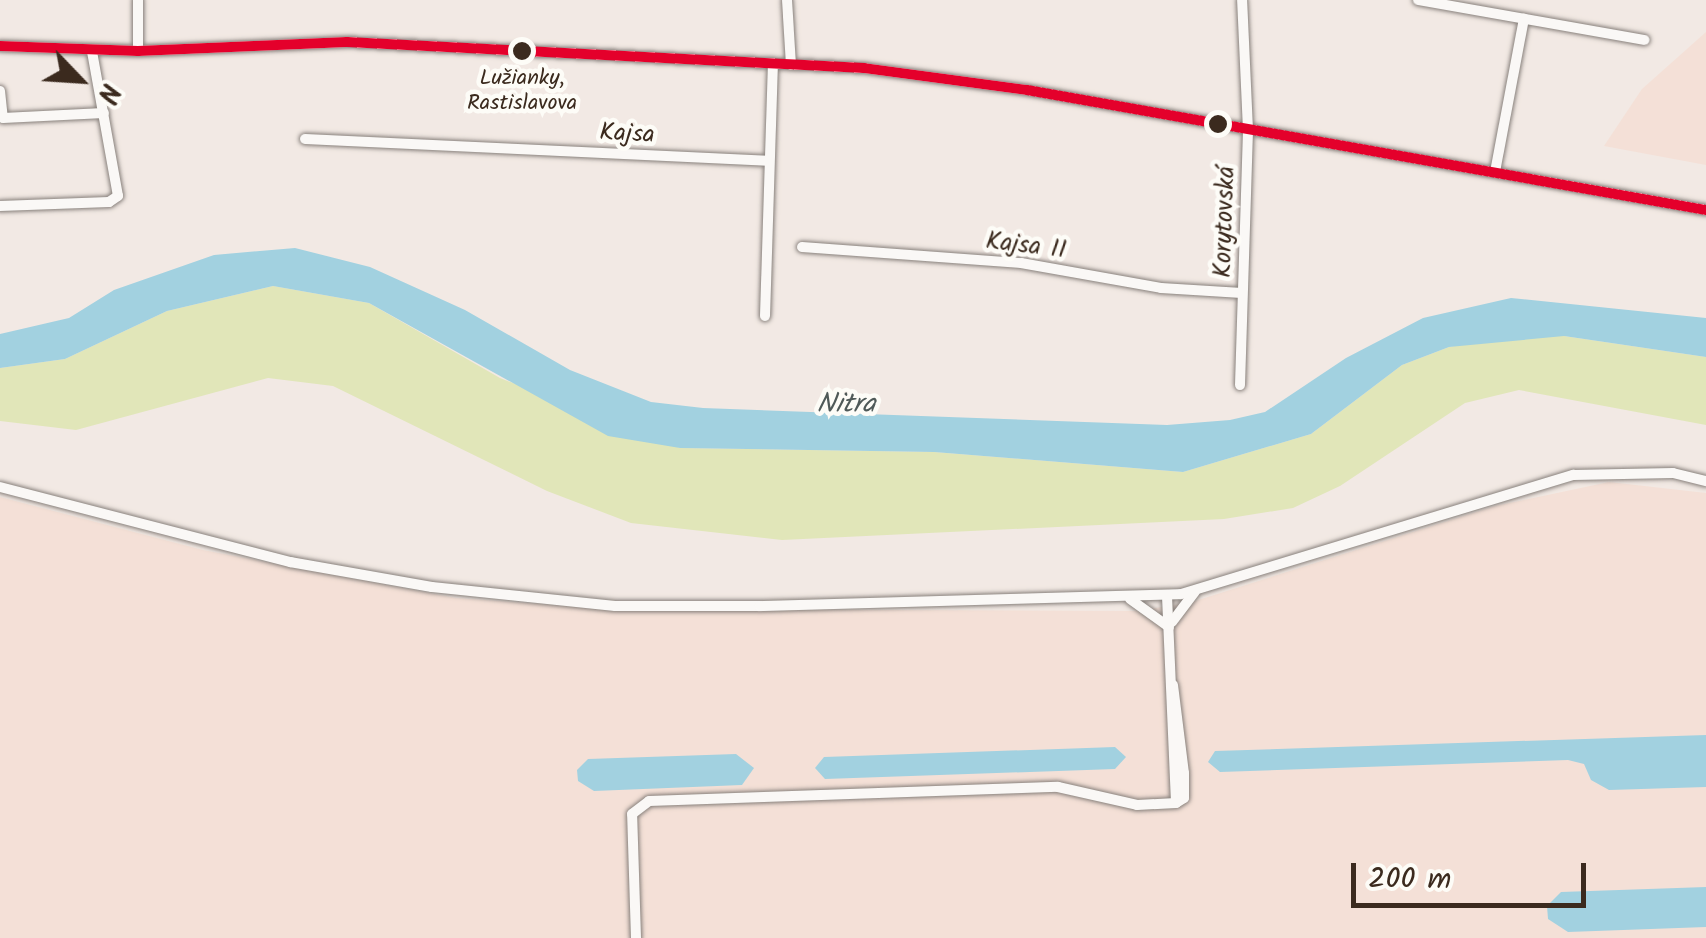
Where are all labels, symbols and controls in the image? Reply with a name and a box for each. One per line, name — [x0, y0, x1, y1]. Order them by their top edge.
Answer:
north arrow — [30, 30, 130, 130]
marker: Lužianky, Rastislavova — [512, 41, 532, 61]
place label: Lužianky, Rastislavova — [467, 65, 577, 116]
text: N — [84, 75, 132, 110]
unlabelled marker — [1208, 114, 1228, 134]
street label: Kajsa — [599, 118, 655, 150]
street label: Korytovská — [1208, 166, 1242, 278]
street label: Kajsa II — [984, 226, 1068, 266]
water label: Nitra — [817, 388, 875, 422]
scale bar — [1356, 843, 1591, 905]
text: 200 m — [1368, 856, 1451, 904]

